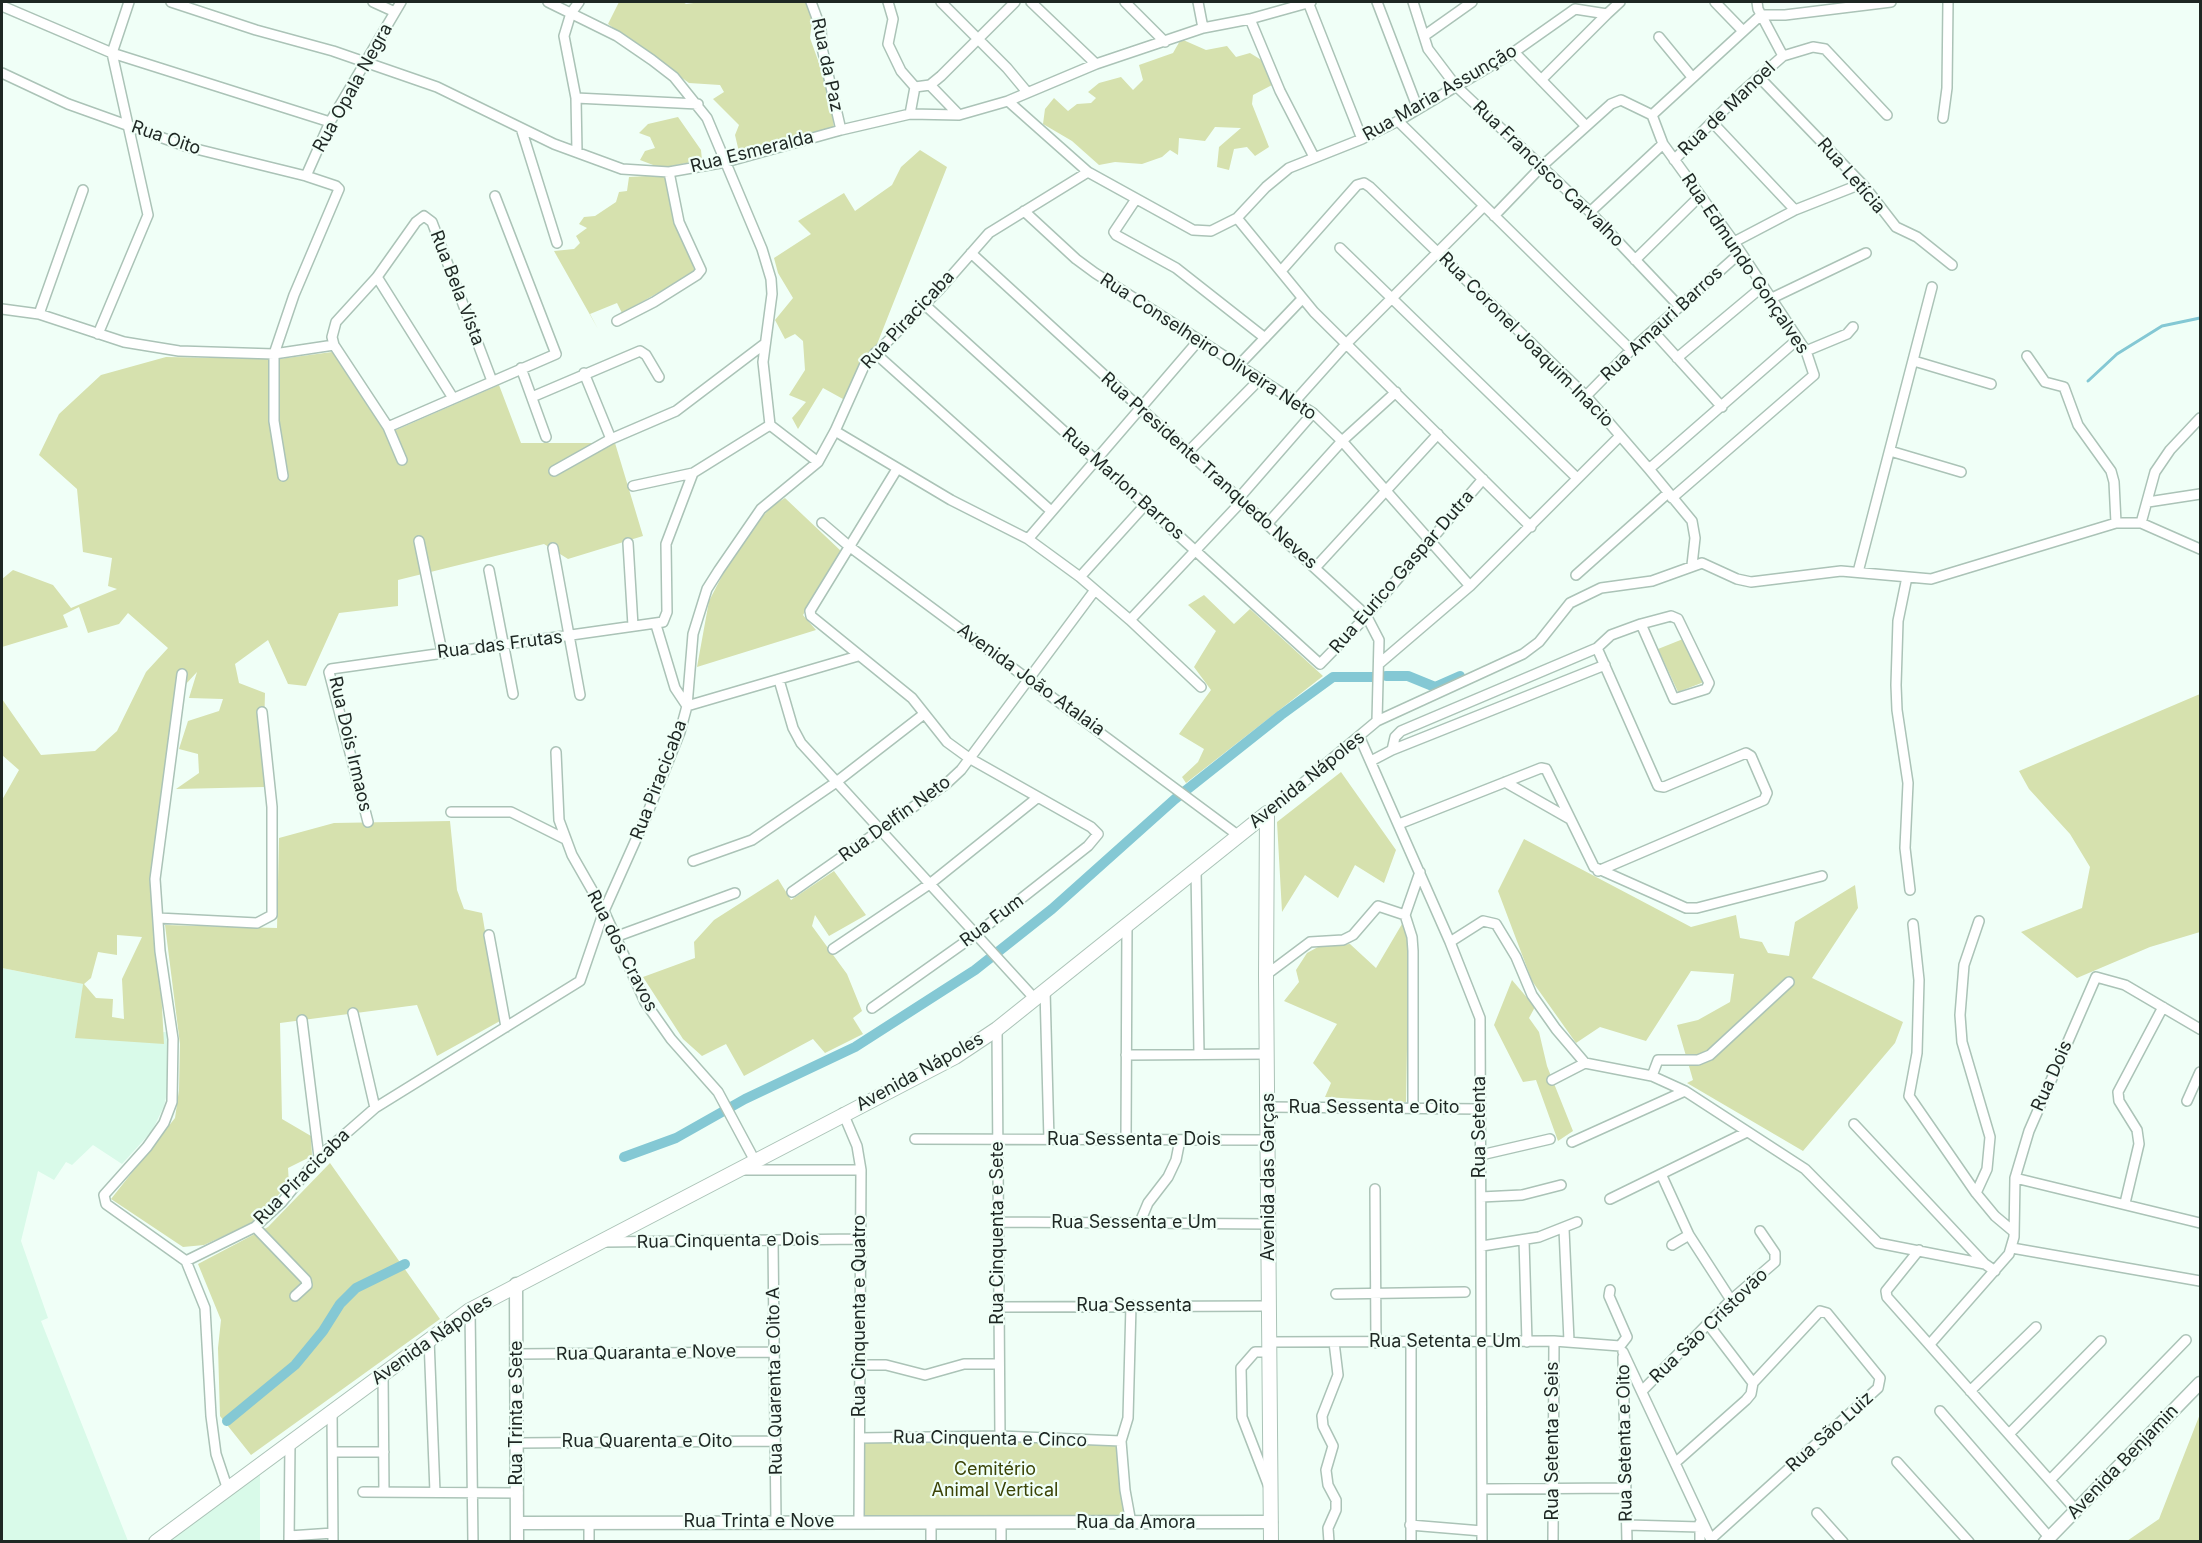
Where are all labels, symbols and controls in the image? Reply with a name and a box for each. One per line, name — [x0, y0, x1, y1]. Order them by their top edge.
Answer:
street label: Rua da Paz — [807, 16, 847, 114]
street label: Rua Opala Negra — [309, 20, 397, 156]
street label: Rua Maria Assunção — [1359, 40, 1521, 146]
street label: Rua de Manoel — [1674, 57, 1780, 161]
street label: Rua Francisco Carvalho — [1468, 96, 1628, 252]
street label: Rua Oito — [128, 116, 204, 160]
street label: Rua Esmeralda — [688, 126, 816, 178]
street label: Rua Letícia — [1812, 134, 1890, 218]
street label: Rua Edmundo Gonçalves — [1677, 170, 1813, 358]
street label: Rua Bela Vista — [425, 227, 489, 349]
street label: Rua Coronel Joaquim Inacio — [1434, 248, 1618, 432]
street label: Rua Amauri Barros — [1597, 262, 1727, 386]
street label: Rua Piracicaba — [857, 266, 959, 374]
street label: Rua Conselheiro Oliveira Neto — [1096, 269, 1320, 425]
street label: Rua Presidente Tranquedo Neves — [1096, 368, 1322, 574]
street label: Rua Marlon Barros — [1057, 423, 1189, 545]
street label: Rua Eurico Gaspar Dutra — [1325, 486, 1479, 658]
street label: Avenida João Atalaia — [953, 619, 1109, 741]
street label: Rua das Frutas — [436, 627, 564, 663]
street label: Rua Dois Irmaos — [324, 674, 376, 814]
street label: Rua Piracicaba — [626, 717, 692, 843]
street label: Avenida Nápoles — [1245, 727, 1369, 833]
street label: Rua Delfin Neto — [835, 771, 955, 867]
street label: Rua dos Cravos — [582, 887, 662, 1015]
street label: Rua Fum — [956, 890, 1028, 952]
street label: Avenida Nápoles — [852, 1028, 988, 1116]
street label: Rua Dois — [2027, 1037, 2077, 1115]
street label: Rua Setenta — [1469, 1076, 1491, 1178]
street label: Avenida das Garças — [1258, 1093, 1280, 1261]
street label: Rua Sessenta e Oito — [1289, 1097, 1459, 1119]
street label: Rua Piracicaba — [250, 1125, 354, 1229]
street label: Rua Sessenta e Dois — [1047, 1129, 1221, 1151]
street label: Rua Cinquenta e Sete — [987, 1141, 1009, 1325]
street label: Rua Sessenta e Um — [1051, 1212, 1217, 1234]
street label: Rua Cinquenta e Quatro — [849, 1215, 871, 1417]
street label: Rua Cinquenta e Dois — [636, 1229, 820, 1253]
street label: Rua São Cristovão — [1645, 1264, 1773, 1388]
street label: Rua Quarenta e Oito A — [763, 1287, 787, 1475]
street label: Avenida Nápoles — [367, 1290, 497, 1390]
street label: Rua Sessenta — [1076, 1295, 1192, 1317]
street label: Rua Setenta e Um — [1369, 1331, 1521, 1353]
street label: Rua Trinta e Sete — [506, 1340, 528, 1486]
street label: Rua Quaranta e Nove — [556, 1341, 736, 1365]
street label: Rua Setenta e Seis — [1542, 1362, 1564, 1520]
street label: Rua Setenta e Oito — [1613, 1364, 1637, 1522]
street label: Rua São Luiz — [1782, 1387, 1878, 1477]
street label: Avenida Benjamin — [2063, 1400, 2183, 1524]
street label: Rua Cinquenta e Cinco — [893, 1427, 1087, 1451]
street label: Rua Quarenta e Oito — [562, 1431, 732, 1453]
park label: Cemitério Animal Vertical — [932, 1459, 1058, 1502]
street label: Rua Trinta e Nove — [683, 1511, 835, 1533]
street label: Rua da Amora — [1076, 1512, 1196, 1534]

